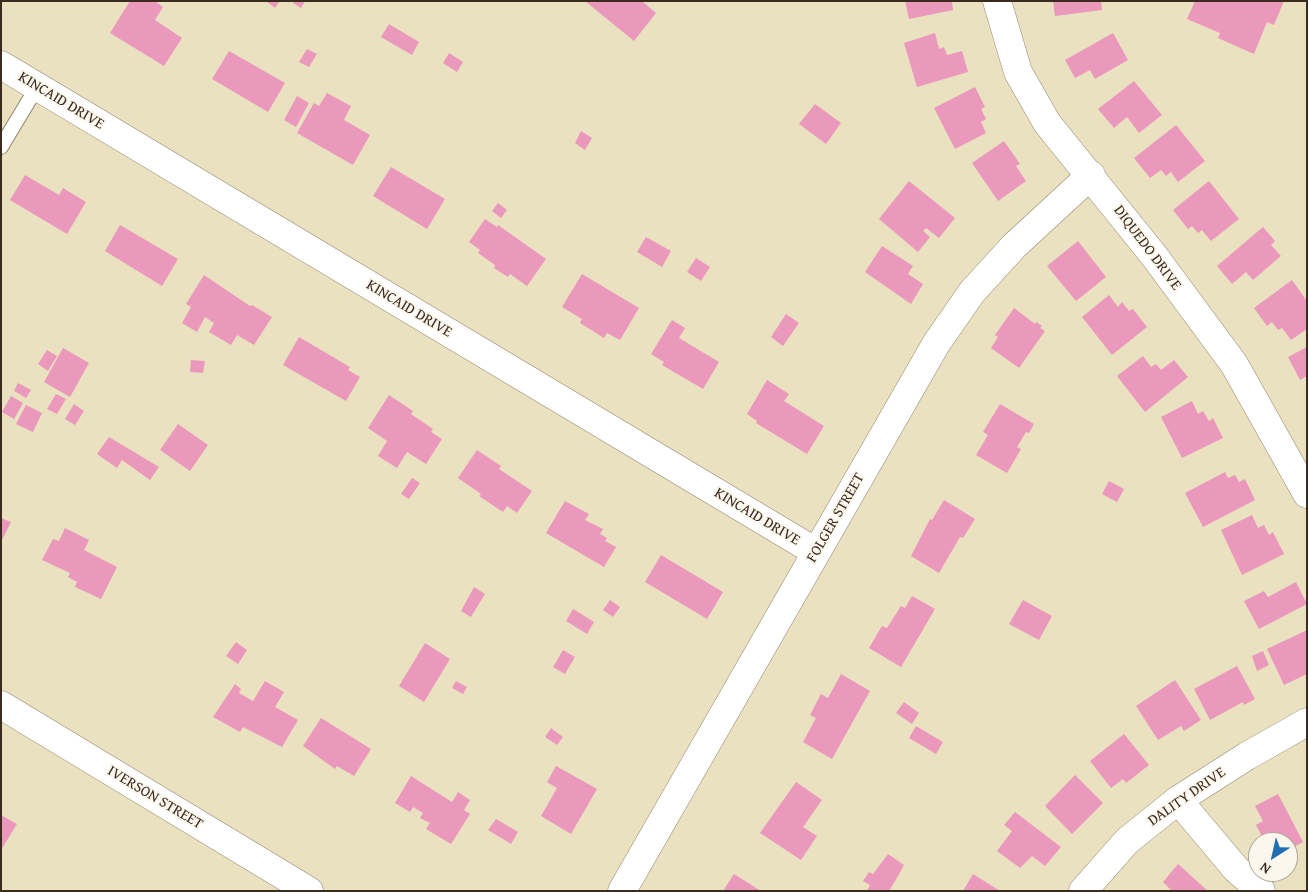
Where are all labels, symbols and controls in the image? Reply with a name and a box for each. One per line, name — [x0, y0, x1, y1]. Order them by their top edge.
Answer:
street label: KINCAID DRIVE — [15, 68, 107, 134]
street label: DIQUEDO DRIVE — [1109, 202, 1185, 294]
street label: KINCAID DRIVE — [363, 276, 455, 342]
street label: FOLGER STREET — [803, 470, 869, 566]
street label: KINCAID DRIVE — [711, 484, 803, 550]
street label: IVERSON STREET — [104, 762, 206, 834]
street label: DALITY DRIVE — [1145, 764, 1229, 830]
north arrow — [1248, 832, 1298, 882]
text: N — [1255, 858, 1275, 879]

